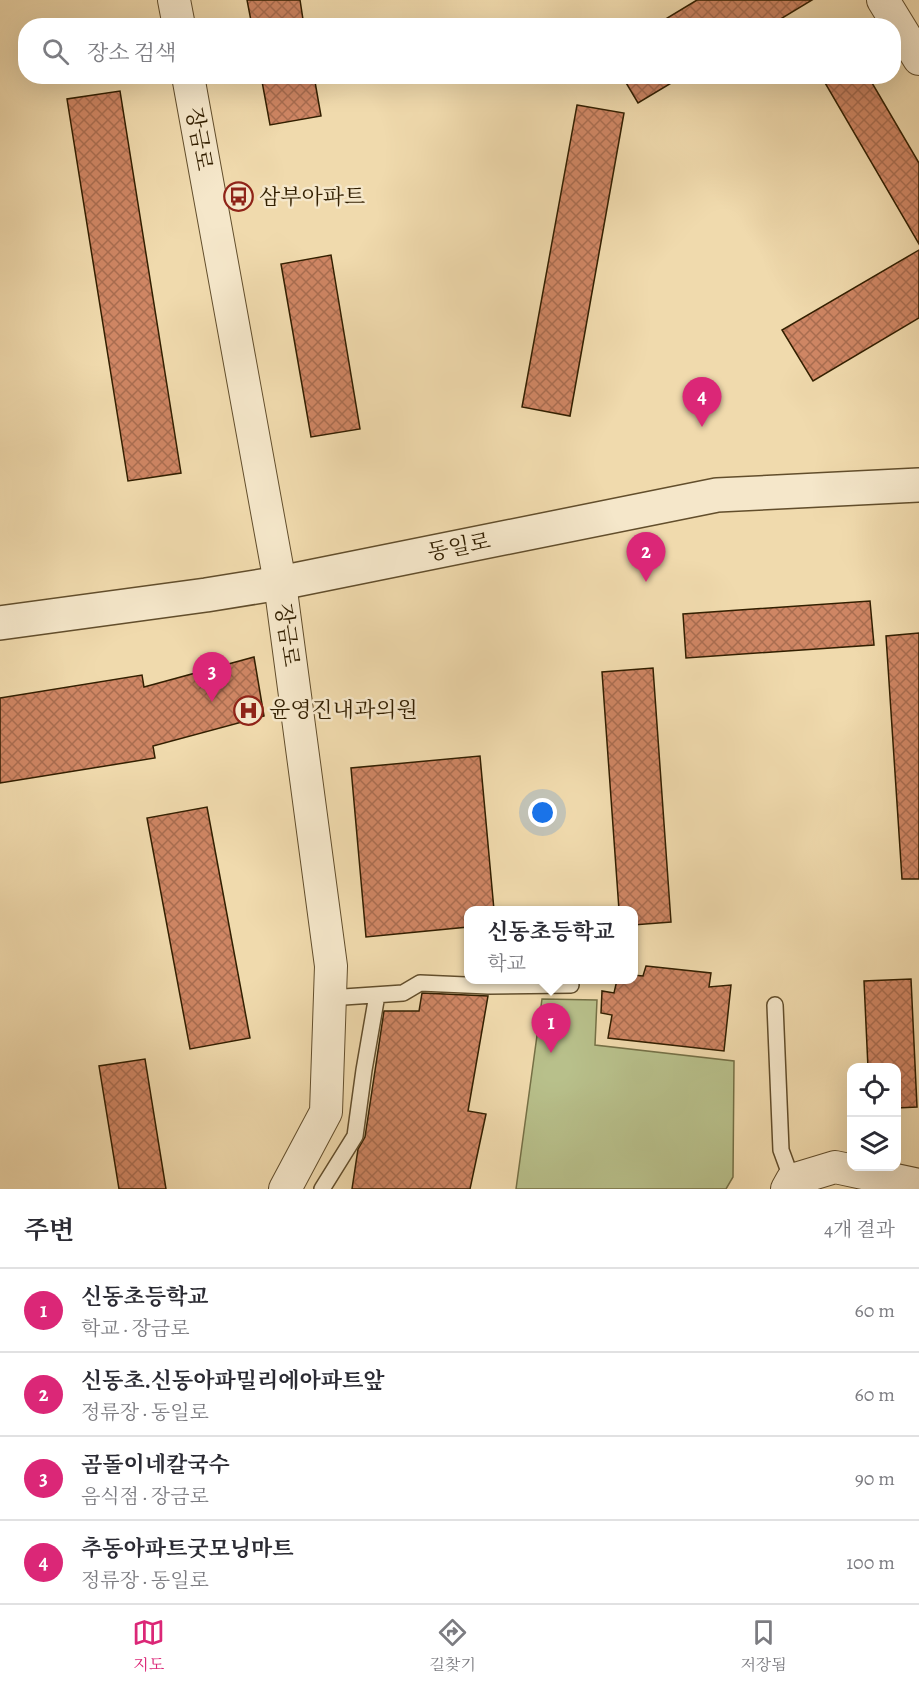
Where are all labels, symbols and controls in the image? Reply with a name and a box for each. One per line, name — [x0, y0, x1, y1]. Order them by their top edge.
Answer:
search box — [18, 18, 901, 84]
icon: search — [39, 35, 72, 68]
text: 장소 검색 — [87, 38, 176, 68]
street label: 장금로 — [179, 105, 219, 173]
bus stop icon: 삼부아파트 — [222, 181, 254, 213]
place label: 삼부아파트 — [259, 182, 365, 212]
pin: 4 — [682, 378, 722, 427]
street label: 동일로 — [425, 526, 493, 568]
pin: 2 — [626, 532, 666, 582]
street label: 장금로 — [268, 601, 306, 669]
pin: 3 — [192, 652, 232, 702]
hospital icon: 윤영진내과의원 — [232, 694, 264, 726]
place label: 윤영진내과의원 — [269, 695, 418, 725]
your location — [528, 798, 557, 827]
popup — [464, 906, 638, 984]
text: 신동초등학교 — [487, 917, 615, 947]
text: 학교 — [487, 950, 526, 977]
pin: 1 — [532, 1004, 570, 1053]
map controls — [847, 1063, 901, 1171]
button: locate — [847, 1063, 901, 1117]
button: layers — [847, 1117, 901, 1171]
text: 주변 — [24, 1213, 74, 1248]
text: 4개 결과 — [824, 1216, 895, 1243]
text: 신동초등학교 — [81, 1282, 209, 1312]
text: 1 — [40, 1297, 47, 1324]
text: 60 m — [855, 1297, 895, 1324]
text: 학교 · 장금로 — [81, 1315, 189, 1342]
text: 신동초.신동아파밀리에아파트앞 — [81, 1366, 385, 1396]
text: 2 — [39, 1381, 48, 1408]
text: 60 m — [855, 1381, 895, 1408]
text: 정류장 · 동일로 — [81, 1399, 209, 1426]
text: 곰돌이네칼국수 — [81, 1450, 230, 1480]
text: 3 — [39, 1465, 48, 1492]
text: 90 m — [855, 1465, 895, 1492]
text: 음식점 · 장금로 — [81, 1483, 209, 1510]
text: 추동아파트굿모닝마트 — [81, 1534, 294, 1564]
text: 4 — [39, 1549, 48, 1576]
text: 100 m — [846, 1549, 895, 1576]
text: 정류장 · 동일로 — [81, 1567, 209, 1594]
tab: 지도 — [132, 1616, 165, 1676]
tab: 길찾기 — [430, 1616, 476, 1676]
tab: 저장됨 — [740, 1616, 787, 1676]

